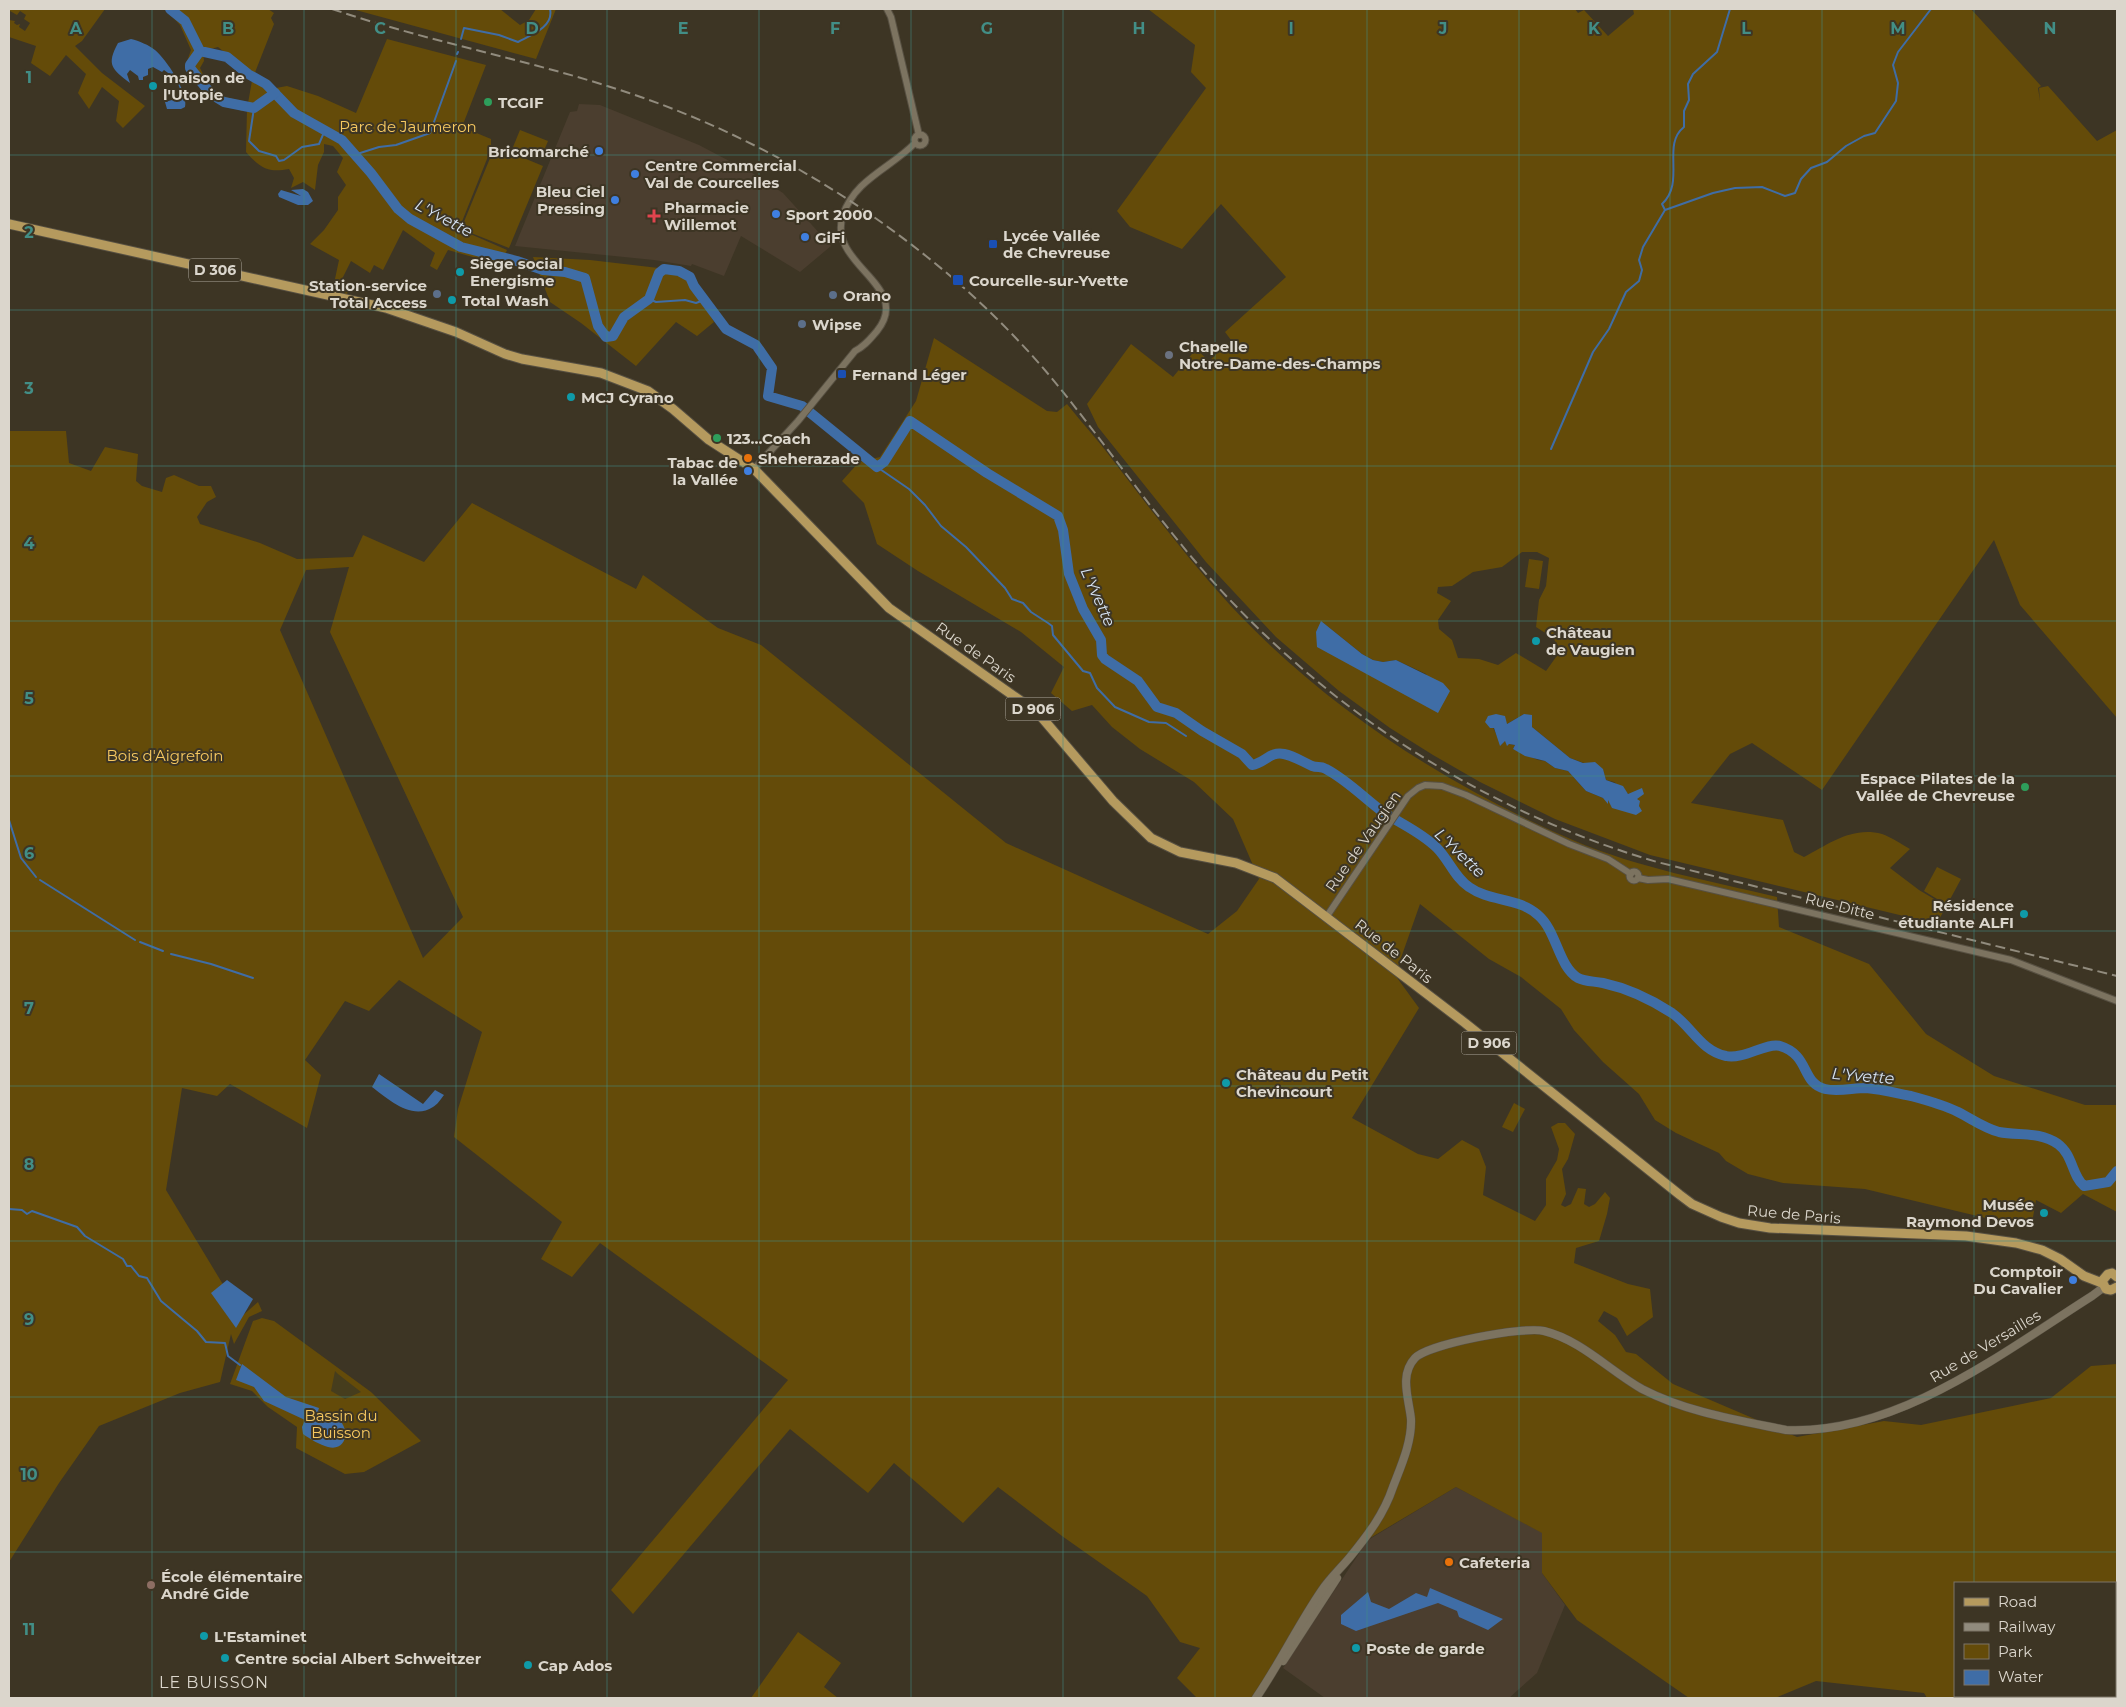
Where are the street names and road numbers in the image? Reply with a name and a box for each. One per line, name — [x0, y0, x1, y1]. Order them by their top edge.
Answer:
road number: D 306 — [189, 258, 241, 282]
street label: Rue de Paris — [932, 617, 1020, 687]
road number: D 906 — [1006, 698, 1060, 721]
street label: Rue de Vaugien — [1321, 787, 1405, 895]
street label: Rue Ditte — [1803, 888, 1877, 924]
street label: Rue de Paris — [1351, 915, 1437, 987]
road number: D 906 — [1462, 1032, 1516, 1054]
street label: Rue de Paris — [1746, 1200, 1842, 1228]
street label: Rue de Versailles — [1926, 1305, 2044, 1387]

